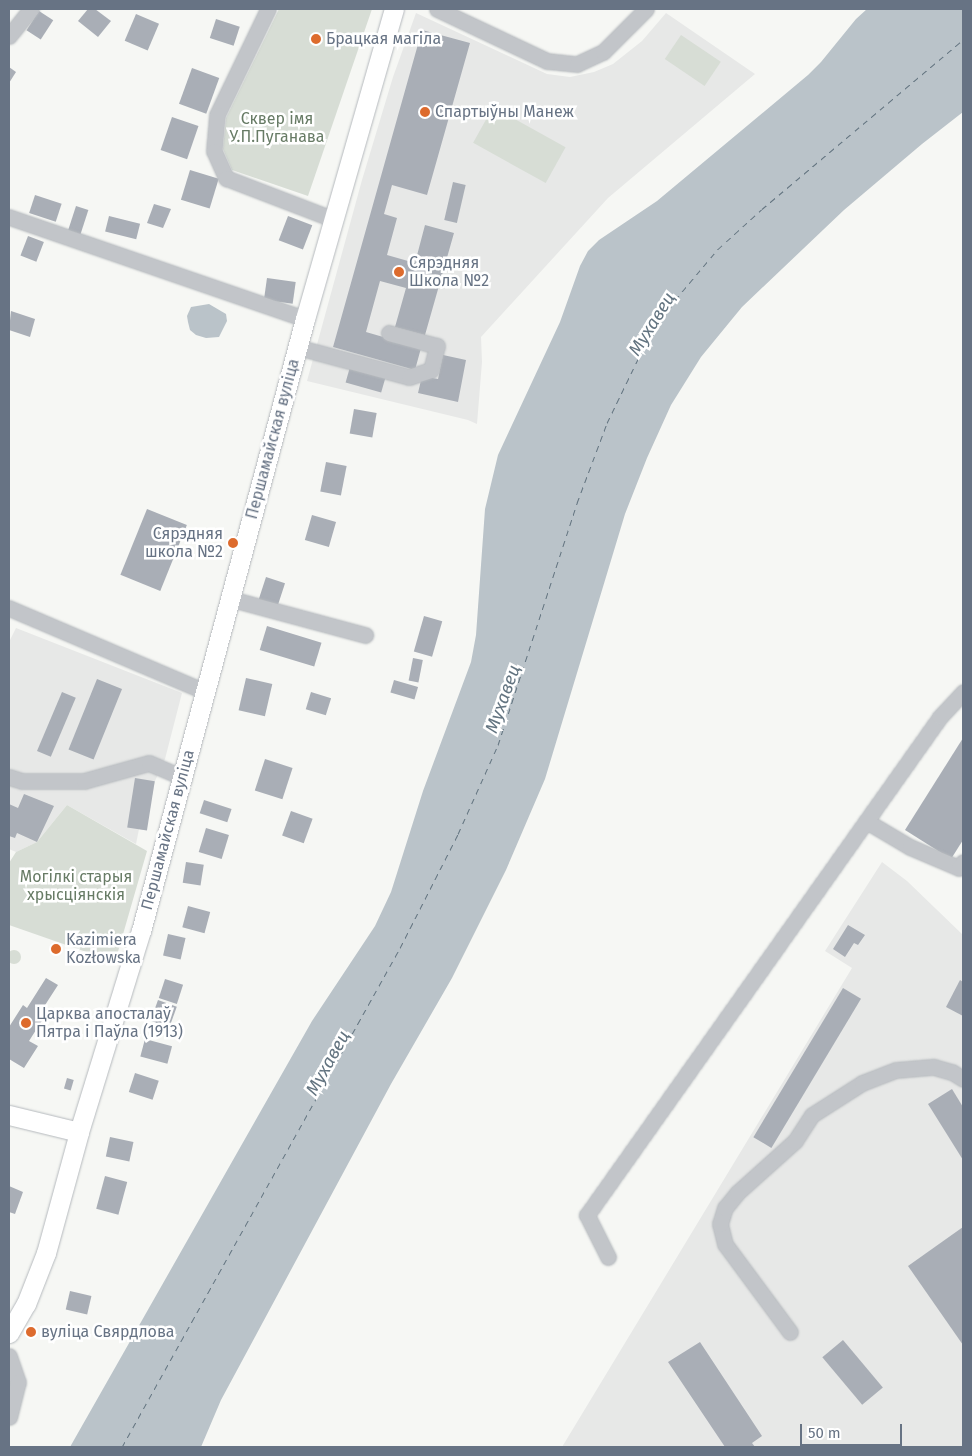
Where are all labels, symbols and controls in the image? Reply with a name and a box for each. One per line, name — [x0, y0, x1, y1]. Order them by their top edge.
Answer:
place label: Брацкая магіла — [326, 29, 441, 49]
marker: Брацкая магіла — [310, 33, 322, 45]
place label: Спартыўны Манеж — [435, 102, 574, 122]
marker: Спартыўны Манеж — [419, 106, 431, 118]
park label: Сквер імя У.П.Пуганава — [230, 109, 324, 147]
place label: Сярэдняя Школа №2 — [409, 253, 489, 291]
marker: Сярэдняя Школа №2 — [393, 266, 405, 278]
water label: Мухавец — [624, 288, 680, 360]
street label: Першамайская вуліца — [242, 357, 304, 521]
place label: Сярэдняя школа №2 — [145, 524, 223, 562]
marker: Сярэдняя школа №2 — [227, 537, 239, 549]
water label: Мухавец — [481, 662, 525, 736]
street label: Першамайская вуліца — [137, 748, 199, 912]
park label: Могілкі старыя хрысціянскія — [20, 867, 132, 905]
place label: Kazimiera Kozłowska — [66, 930, 141, 968]
marker: Kazimiera Kozłowska — [50, 943, 62, 955]
place label: Царква апосталаў Пятра і Паўла (1913) — [36, 1004, 183, 1042]
marker: Царква апосталаў Пятра і Паўла (1913) — [20, 1017, 32, 1029]
water label: Мухавец — [301, 1027, 355, 1099]
place label: вуліца Свярдлова — [41, 1322, 175, 1342]
marker: вуліца Свярдлова — [25, 1326, 37, 1338]
scale bar — [802, 1414, 904, 1446]
text: 50 m — [808, 1424, 841, 1442]

